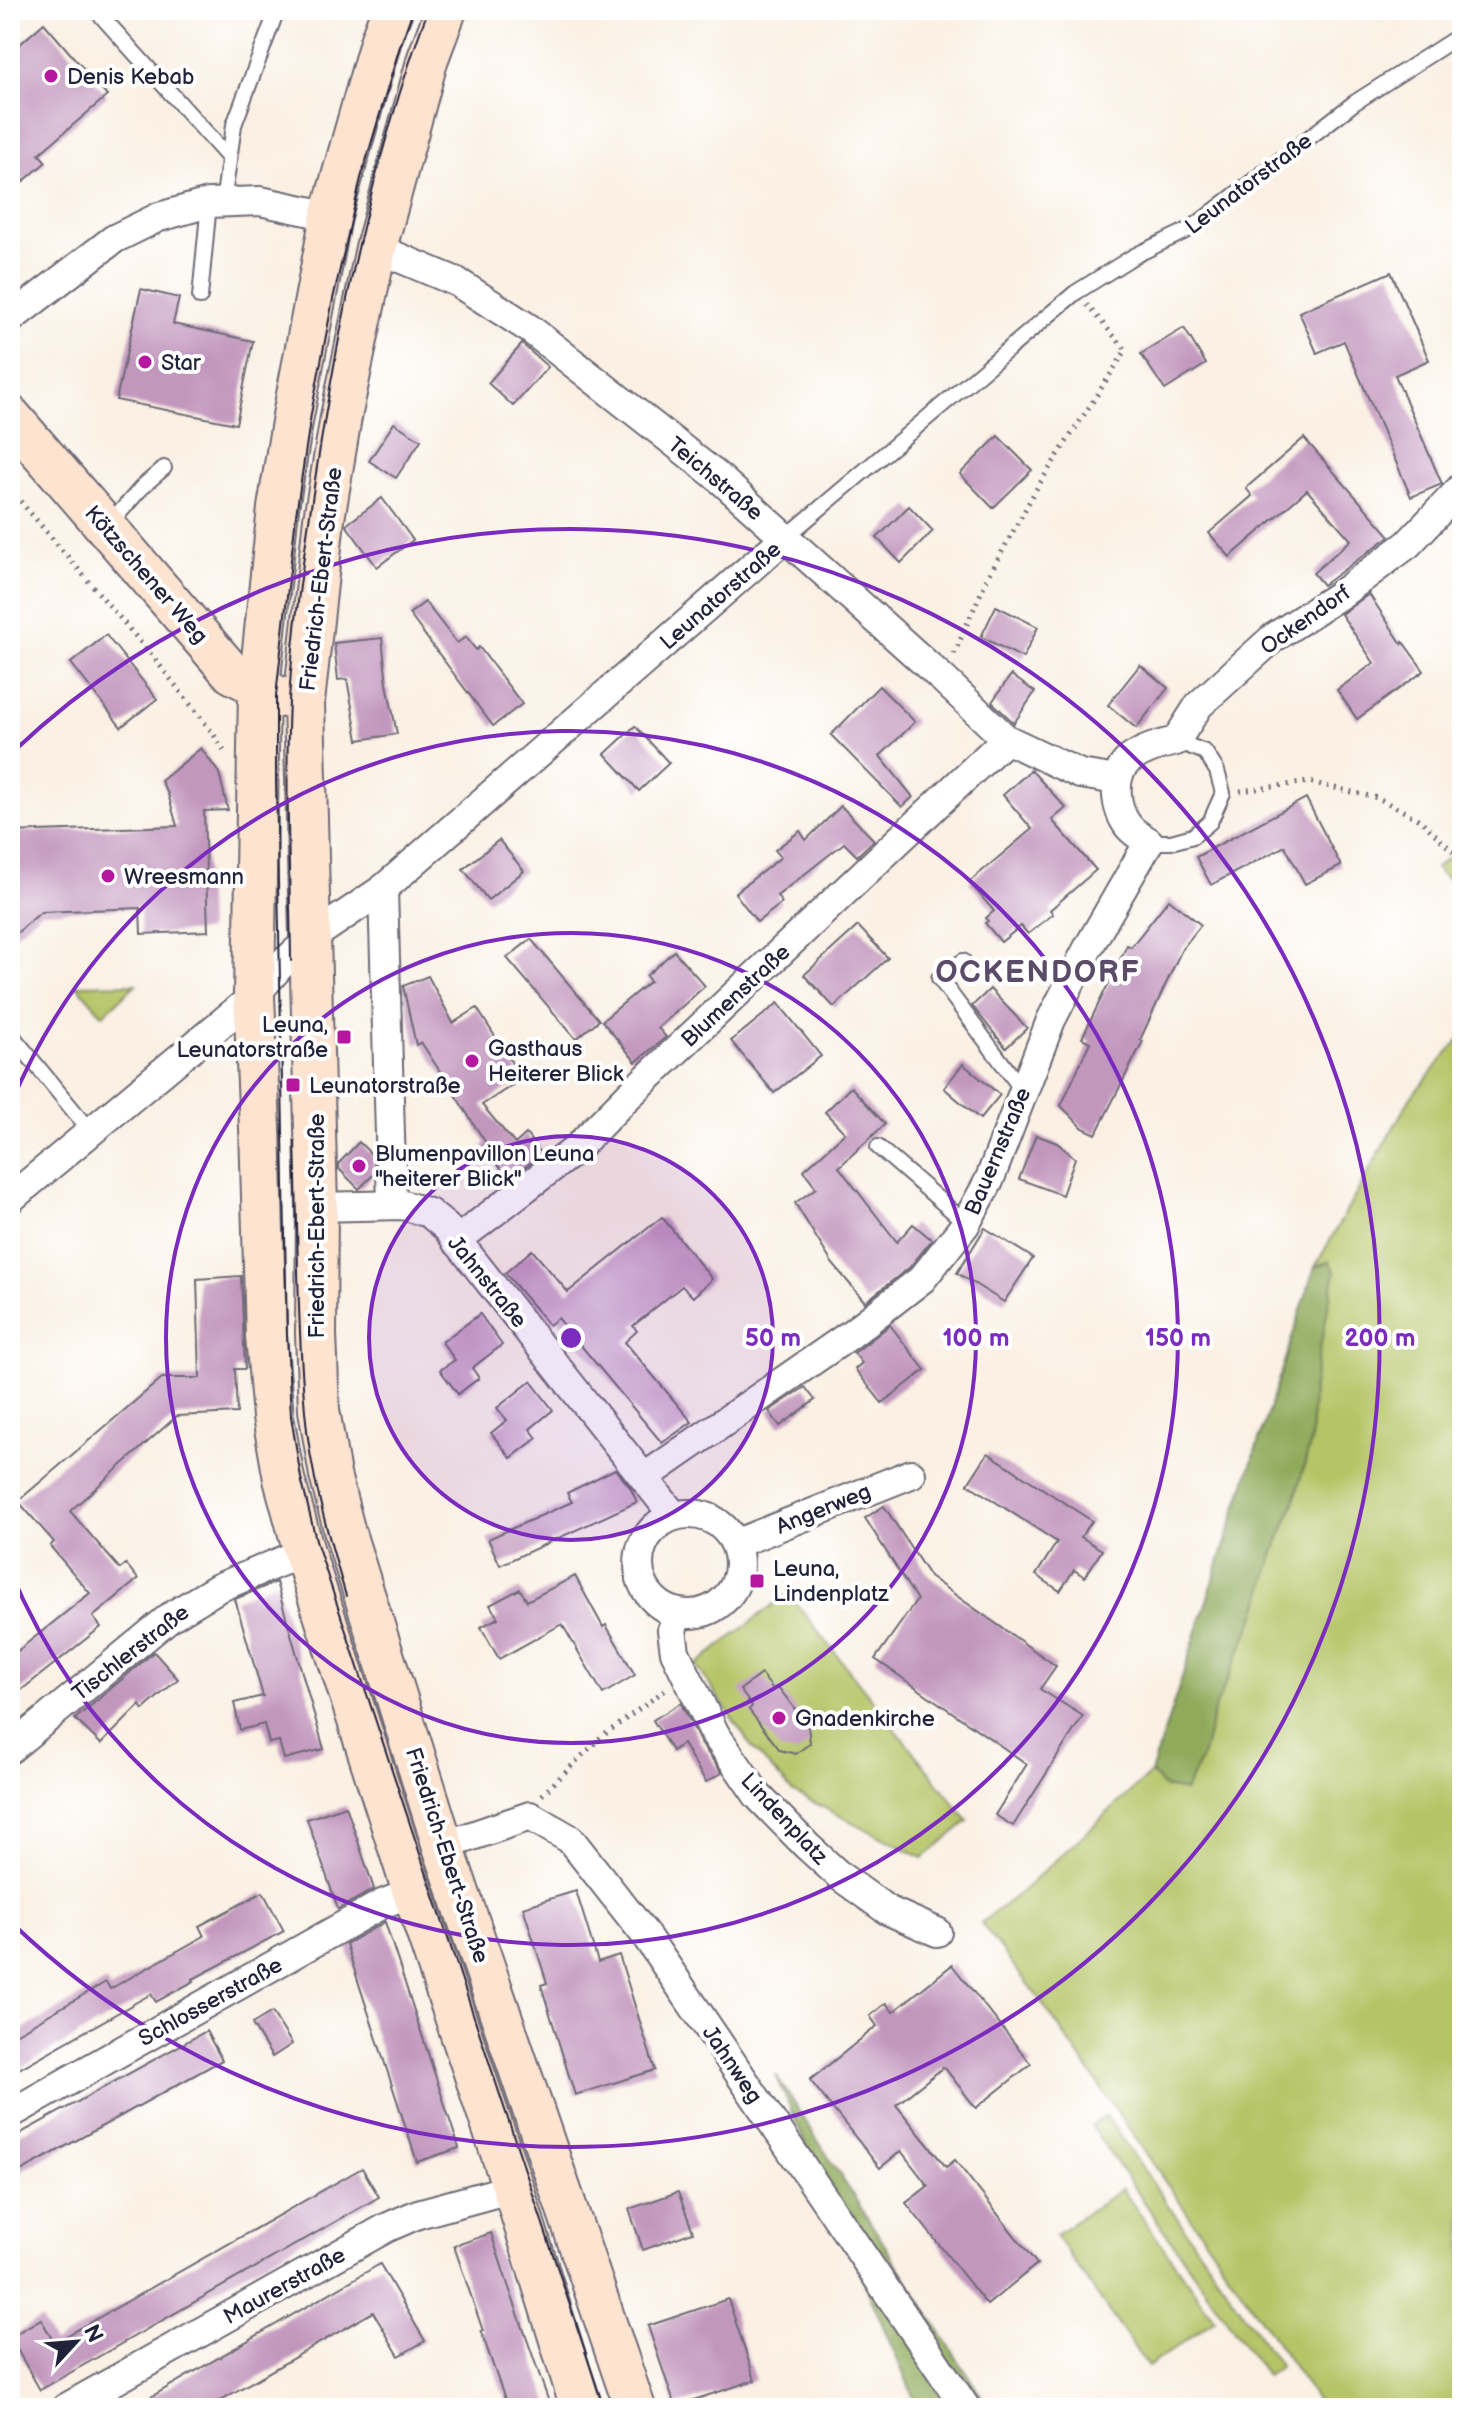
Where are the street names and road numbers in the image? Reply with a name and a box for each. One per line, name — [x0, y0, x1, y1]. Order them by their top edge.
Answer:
street label: Leunatorstraße — [1180, 128, 1318, 241]
street label: Teichstraße — [662, 432, 768, 527]
street label: Friedrich-Ebert-Straße — [294, 466, 349, 693]
street label: Kötzschener Weg — [79, 500, 213, 650]
street label: Leunatorstraße — [655, 536, 787, 656]
street label: Ockendorf — [1256, 579, 1356, 661]
street label: Blumenstraße — [676, 939, 796, 1053]
street label: Bauernstraße — [959, 1084, 1037, 1219]
street label: Friedrich-Ebert-Straße — [304, 1113, 331, 1339]
street label: Jahnstraße — [441, 1230, 532, 1334]
street label: Angerweg — [772, 1478, 875, 1541]
street label: Tischlerstraße — [67, 1599, 195, 1707]
street label: Friedrich-Ebert-Straße — [399, 1744, 494, 1967]
street label: Lindenplatz — [735, 1768, 833, 1871]
street label: Schlosserstraße — [134, 1952, 287, 2053]
street label: Jahnweg — [696, 2021, 768, 2109]
street label: Maurerstraße — [219, 2242, 350, 2331]

